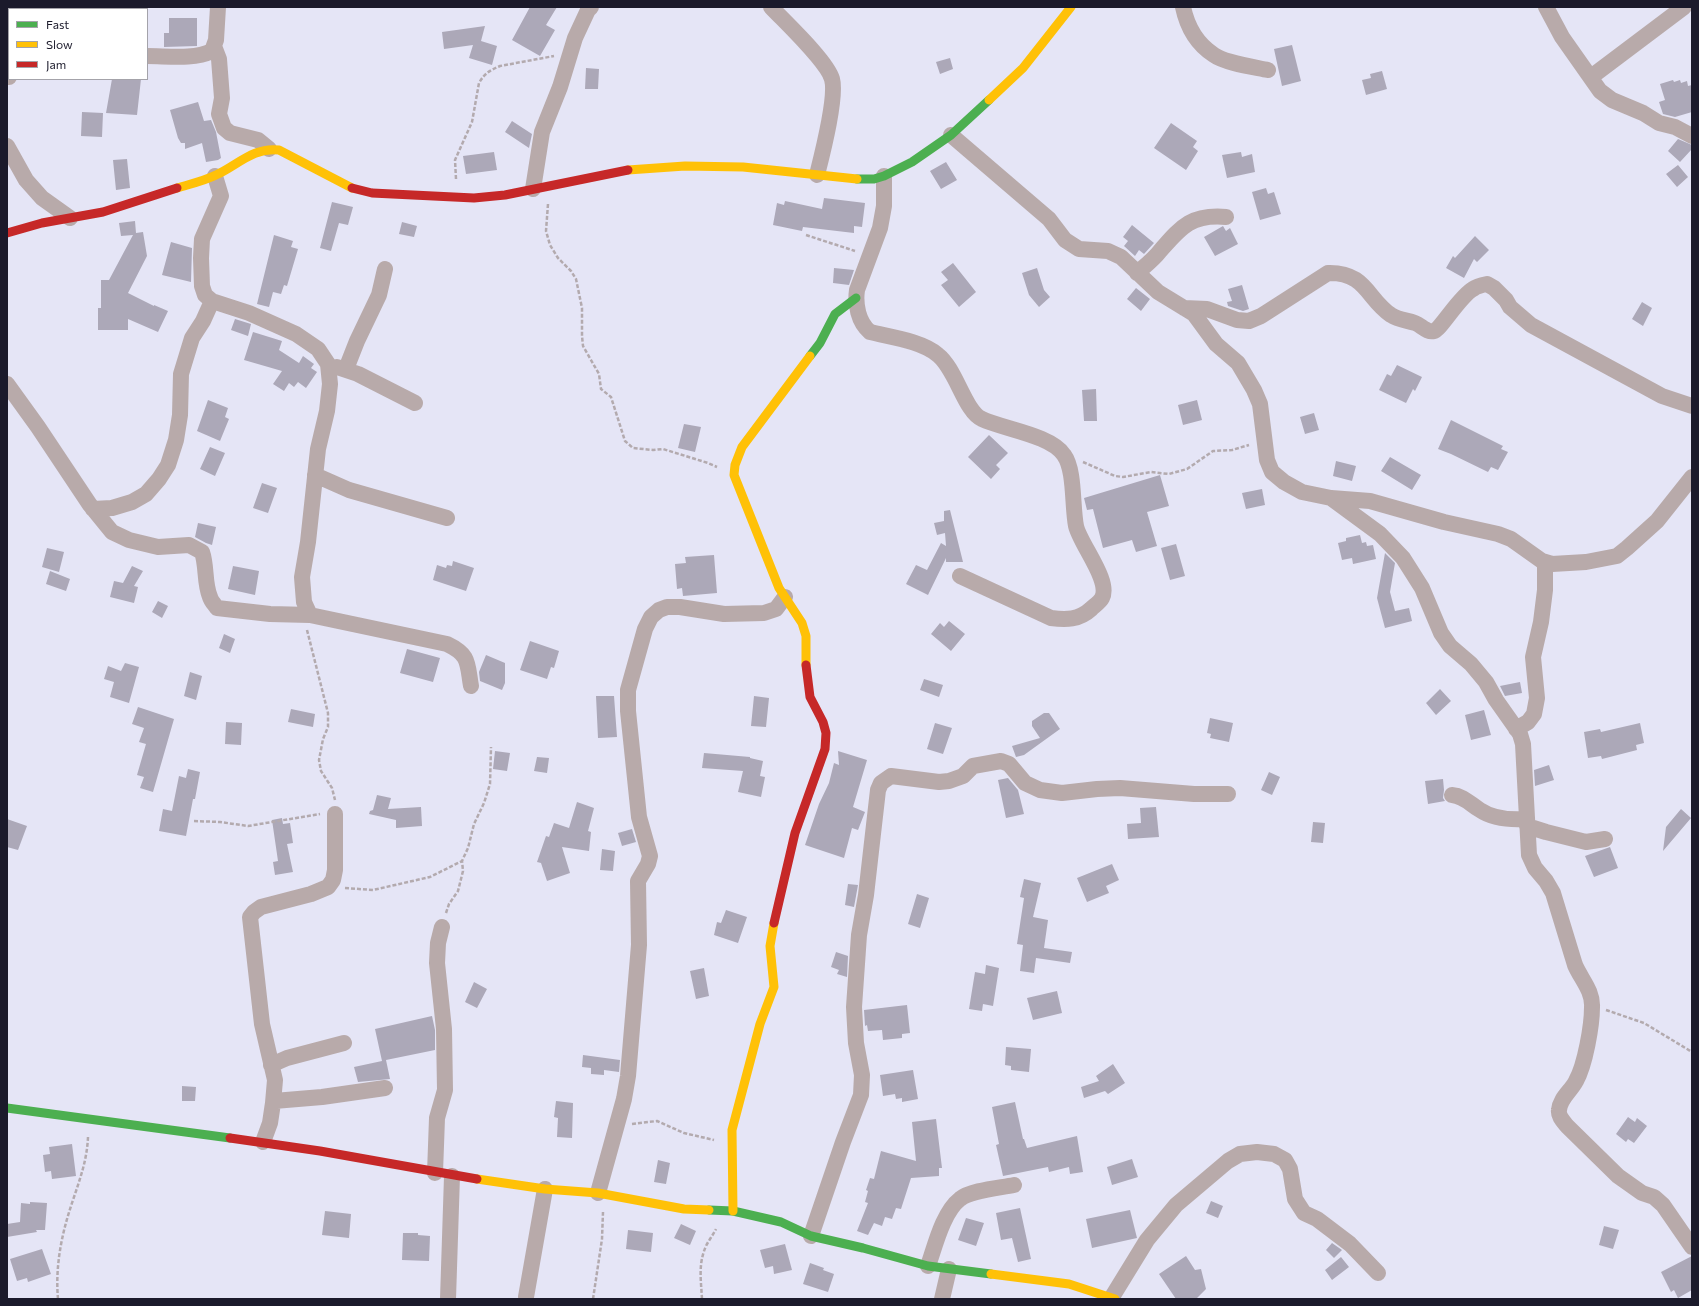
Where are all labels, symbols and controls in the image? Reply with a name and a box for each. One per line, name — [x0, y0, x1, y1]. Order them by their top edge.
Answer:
legend — [8, 8, 148, 80]
text: Fast — [46, 17, 69, 31]
text: Slow — [46, 37, 73, 51]
text: Jam — [46, 57, 66, 71]

